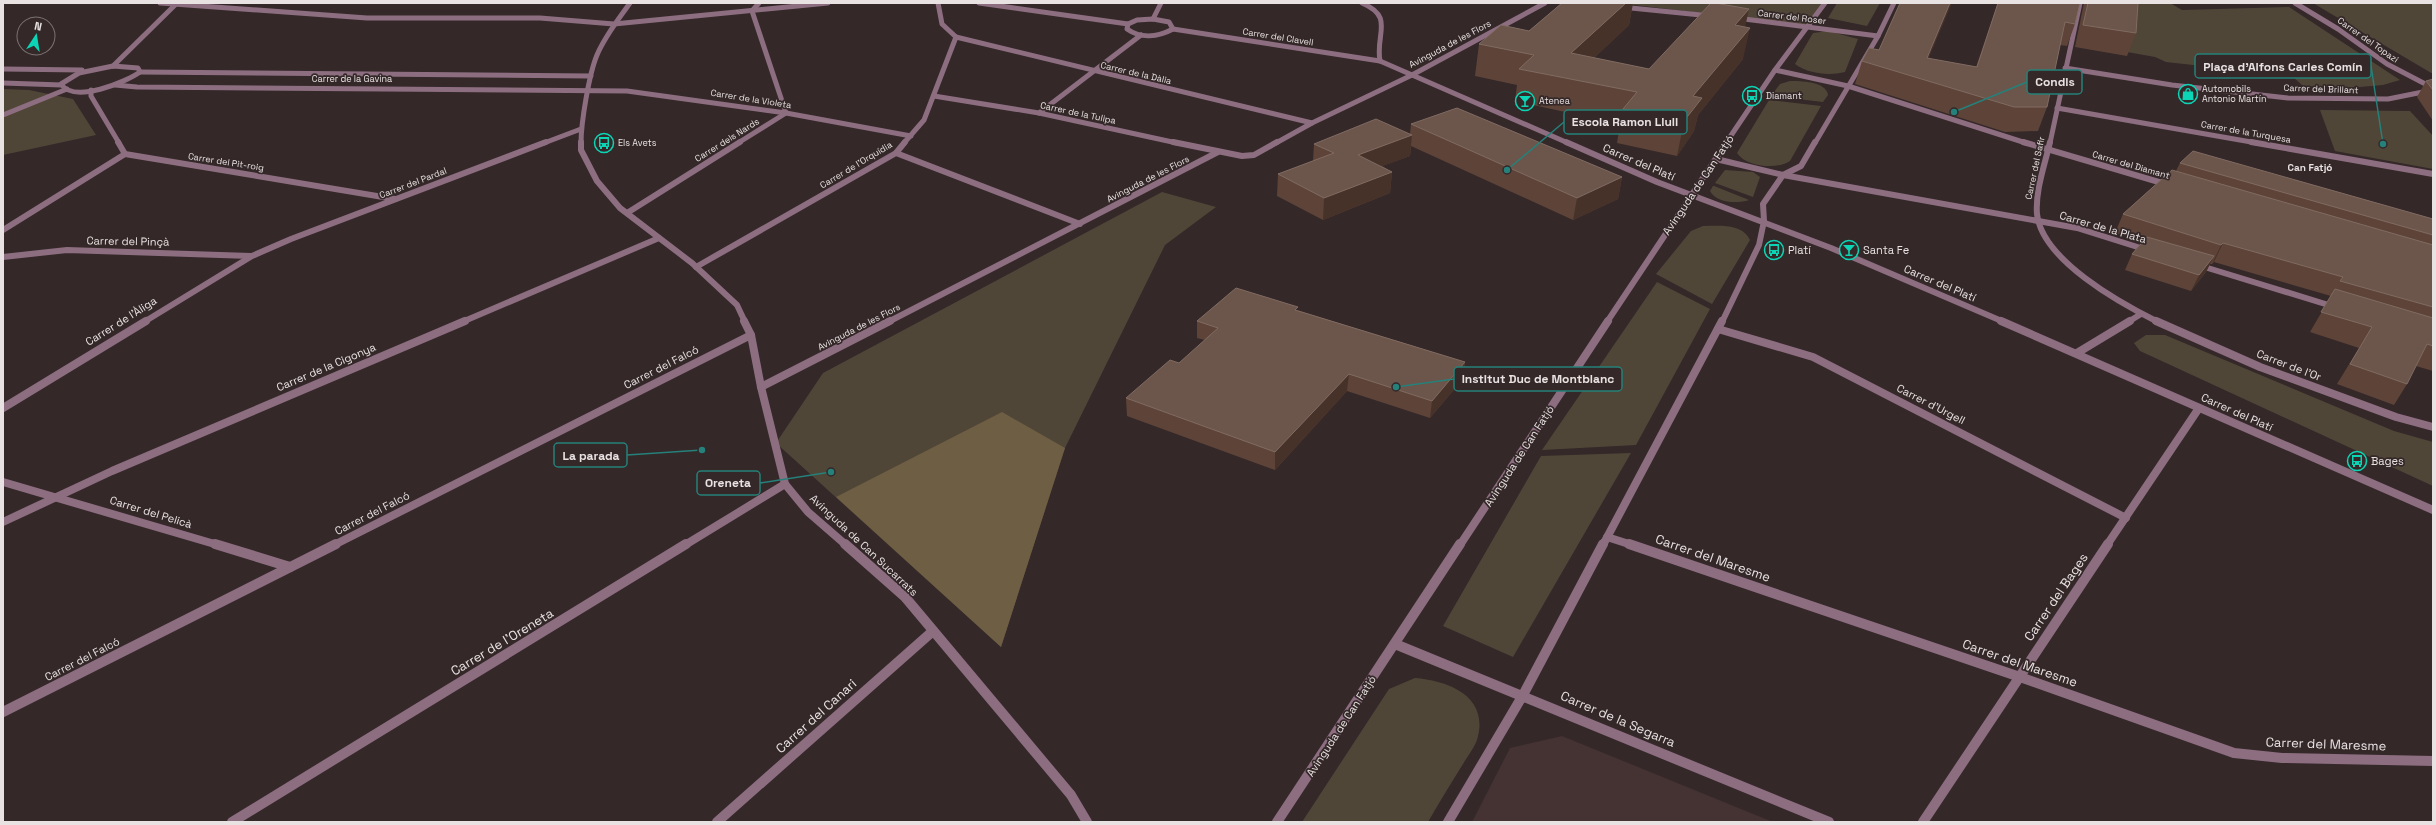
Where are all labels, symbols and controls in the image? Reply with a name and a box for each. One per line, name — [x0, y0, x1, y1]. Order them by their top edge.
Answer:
street label: Carrer del Roser — [1757, 7, 1828, 27]
street label: Carrer del Topazi — [2335, 14, 2401, 66]
north arrow — [16, 16, 56, 56]
street label: Avinguda de les Flors — [1407, 17, 1493, 71]
text: N — [33, 19, 43, 34]
street label: Carrer del Clavell — [1242, 25, 1314, 49]
callout: Plaça d'Alfons Carles Comín — [2195, 54, 2371, 78]
street label: Carrer de la Dàlia — [1099, 59, 1173, 87]
text: Plaça d'Alfons Carles Comín — [2203, 59, 2363, 75]
callout: Condis — [2027, 70, 2082, 94]
street label: Carrer de la Gavina — [312, 73, 392, 85]
text: Condis — [2035, 74, 2075, 90]
street label: Carrer del Brillant — [2283, 82, 2359, 96]
shop icon: Automobils Antonio Martín — [2177, 83, 2199, 105]
place label: Automobils Antonio Martín — [2202, 83, 2266, 105]
bus stop icon: Diamant — [1741, 85, 1763, 107]
street label: Carrer de la Violeta — [710, 87, 792, 111]
bar icon: Atenea — [1514, 90, 1536, 112]
place label: Diamant — [1766, 90, 1802, 102]
place label: Atenea — [1539, 95, 1570, 107]
street label: Carrer de la Tulipa — [1039, 99, 1117, 127]
callout: Escola Ramon Llull — [1564, 110, 1687, 134]
text: Escola Ramon Llull — [1572, 114, 1678, 130]
street label: Carrer dels Nards — [692, 115, 762, 165]
street label: Carrer de la Turquesa — [2200, 118, 2292, 146]
bus stop icon: Els Avets — [593, 132, 615, 154]
street label: Avinguda de Can Fatjó — [1659, 132, 1737, 238]
street label: Carrer del Safir — [2022, 135, 2048, 201]
place label: Els Avets — [618, 137, 657, 149]
street label: Carrer de l'Orquídia — [818, 139, 894, 191]
street label: Carrer del Platí — [1601, 140, 1678, 184]
street label: Carrer del Diamant — [2091, 148, 2171, 182]
street label: Carrer del Pit-roig — [187, 150, 265, 174]
street label: Avinguda de les Flors — [1105, 153, 1192, 205]
district label: Can Fatjó — [2288, 161, 2332, 174]
street label: Carrer del Pardal — [378, 165, 448, 201]
street label: Carrer de la Plata — [2058, 208, 2149, 246]
street label: Carrer del Pinçà — [86, 233, 170, 249]
bus stop icon: Platí — [1763, 239, 1785, 261]
bar icon: Santa Fe — [1838, 239, 1860, 261]
place label: Platí — [1788, 243, 1811, 257]
place label: Santa Fe — [1863, 243, 1909, 257]
street label: Carrer del Platí — [1902, 261, 1979, 305]
street label: Carrer de l'Àliga — [83, 293, 160, 349]
street label: Avinguda de les Flors — [816, 301, 903, 353]
street label: Carrer de la Cigonya — [274, 339, 378, 394]
street label: Carrer del Falcó — [621, 342, 701, 392]
street label: Carrer de l'Or — [2255, 346, 2323, 384]
callout: Institut Duc de Montblanc — [1454, 367, 1622, 391]
text: Institut Duc de Montblanc — [1462, 371, 1614, 387]
street label: Carrer d'Urgell — [1894, 381, 1968, 427]
street label: Carrer del Platí — [2199, 390, 2275, 434]
street label: Avinguda de Can Fatjó — [1481, 403, 1557, 509]
callout: La parada — [554, 443, 627, 467]
text: La parada — [562, 448, 620, 464]
bus stop icon: Bages — [2346, 450, 2368, 472]
place label: Bages — [2371, 454, 2404, 468]
callout: Oreneta — [697, 471, 760, 495]
text: Oreneta — [705, 475, 751, 491]
street label: Carrer del Falcó — [332, 488, 412, 538]
street label: Avinguda de Can Sucarrats — [807, 491, 921, 599]
street label: Carrer del Pelicà — [108, 493, 194, 531]
street label: Carrer del Maresme — [1653, 530, 1773, 586]
street label: Carrer del Bages — [2020, 550, 2092, 644]
street label: Carrer de l'Oreneta — [447, 604, 557, 679]
street label: Carrer del Falcó — [42, 634, 122, 684]
street label: Carrer del Maresme — [1960, 635, 2080, 691]
street label: Avinguda de Can Fatjó — [1303, 673, 1379, 779]
street label: Carrer del Canari — [772, 675, 860, 757]
street label: Carrer de la Segarra — [1558, 687, 1679, 751]
street label: Carrer del Maresme — [2265, 733, 2387, 755]

